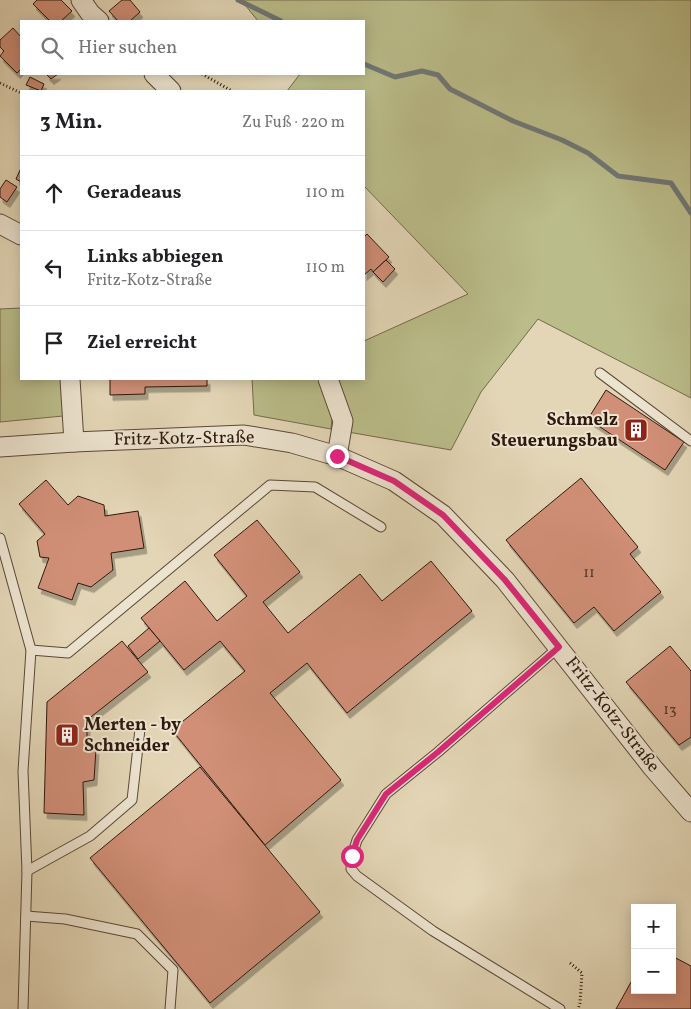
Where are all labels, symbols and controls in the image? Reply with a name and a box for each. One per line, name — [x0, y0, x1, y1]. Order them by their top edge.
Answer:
search box — [20, 20, 365, 75]
icon: search — [38, 34, 66, 62]
text: Hier suchen — [78, 35, 177, 61]
text: 3 Min. — [40, 108, 102, 137]
text: Zu Fuß · 220 m — [242, 112, 345, 134]
icon: ahead — [40, 179, 68, 207]
text: Geradeaus — [87, 180, 182, 206]
text: 110 m — [306, 182, 345, 204]
text: Links abbiegen — [87, 244, 224, 270]
icon: left — [40, 254, 68, 282]
text: 110 m — [306, 257, 345, 279]
text: Fritz-Kotz-Straße — [87, 270, 212, 292]
icon: arrive — [40, 329, 68, 357]
text: Ziel erreicht — [87, 330, 197, 356]
place label: Schmelz Steuerungsbau — [491, 408, 618, 454]
building icon: Schmelz Steuerungsbau — [623, 417, 649, 443]
street label: Fritz-Kotz-Straße — [113, 425, 255, 453]
route end — [326, 445, 349, 468]
house number: 11 — [583, 563, 595, 584]
street label: Fritz-Kotz-Straße — [559, 652, 665, 778]
house number: 13 — [663, 700, 677, 721]
place label: Merten - by Schneider — [84, 713, 181, 759]
building icon: Merten - by Schneider — [54, 722, 80, 748]
route start — [341, 845, 364, 868]
map controls — [631, 904, 676, 994]
button: + — [631, 904, 676, 949]
button: − — [631, 949, 676, 994]

